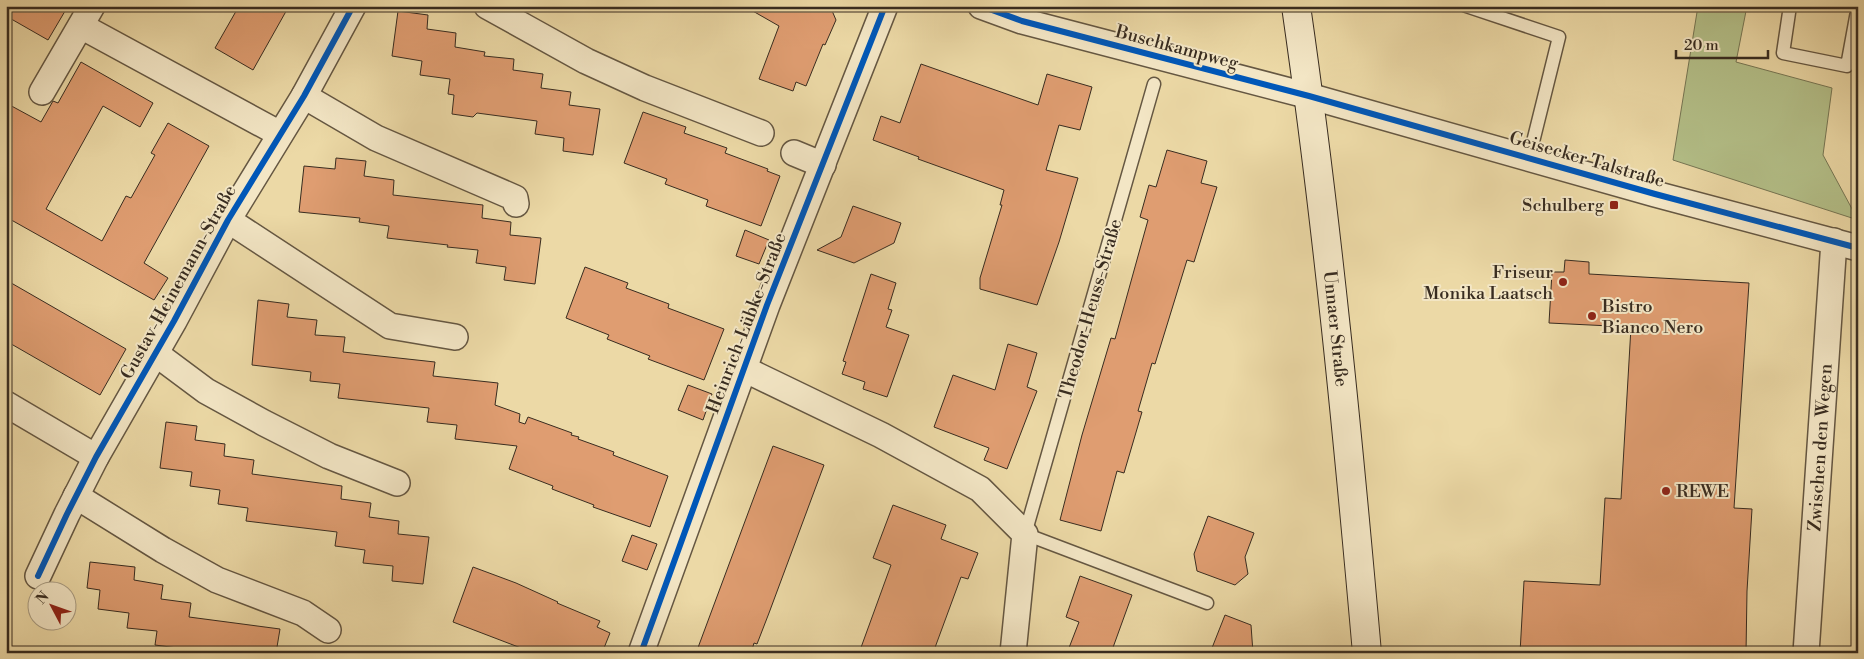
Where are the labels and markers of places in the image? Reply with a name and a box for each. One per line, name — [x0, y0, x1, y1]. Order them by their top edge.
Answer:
place label: Schulberg — [1522, 194, 1605, 217]
marker: Schulberg — [1608, 199, 1620, 211]
place label: Friseur Monika Laatsch — [1423, 261, 1553, 305]
marker: Friseur Monika Laatsch — [1557, 276, 1569, 288]
place label: Bistro Bianco Nero — [1601, 295, 1703, 339]
marker: Bistro Bianco Nero — [1586, 310, 1598, 322]
place label: REWE — [1676, 480, 1729, 503]
marker: REWE — [1660, 485, 1672, 497]

